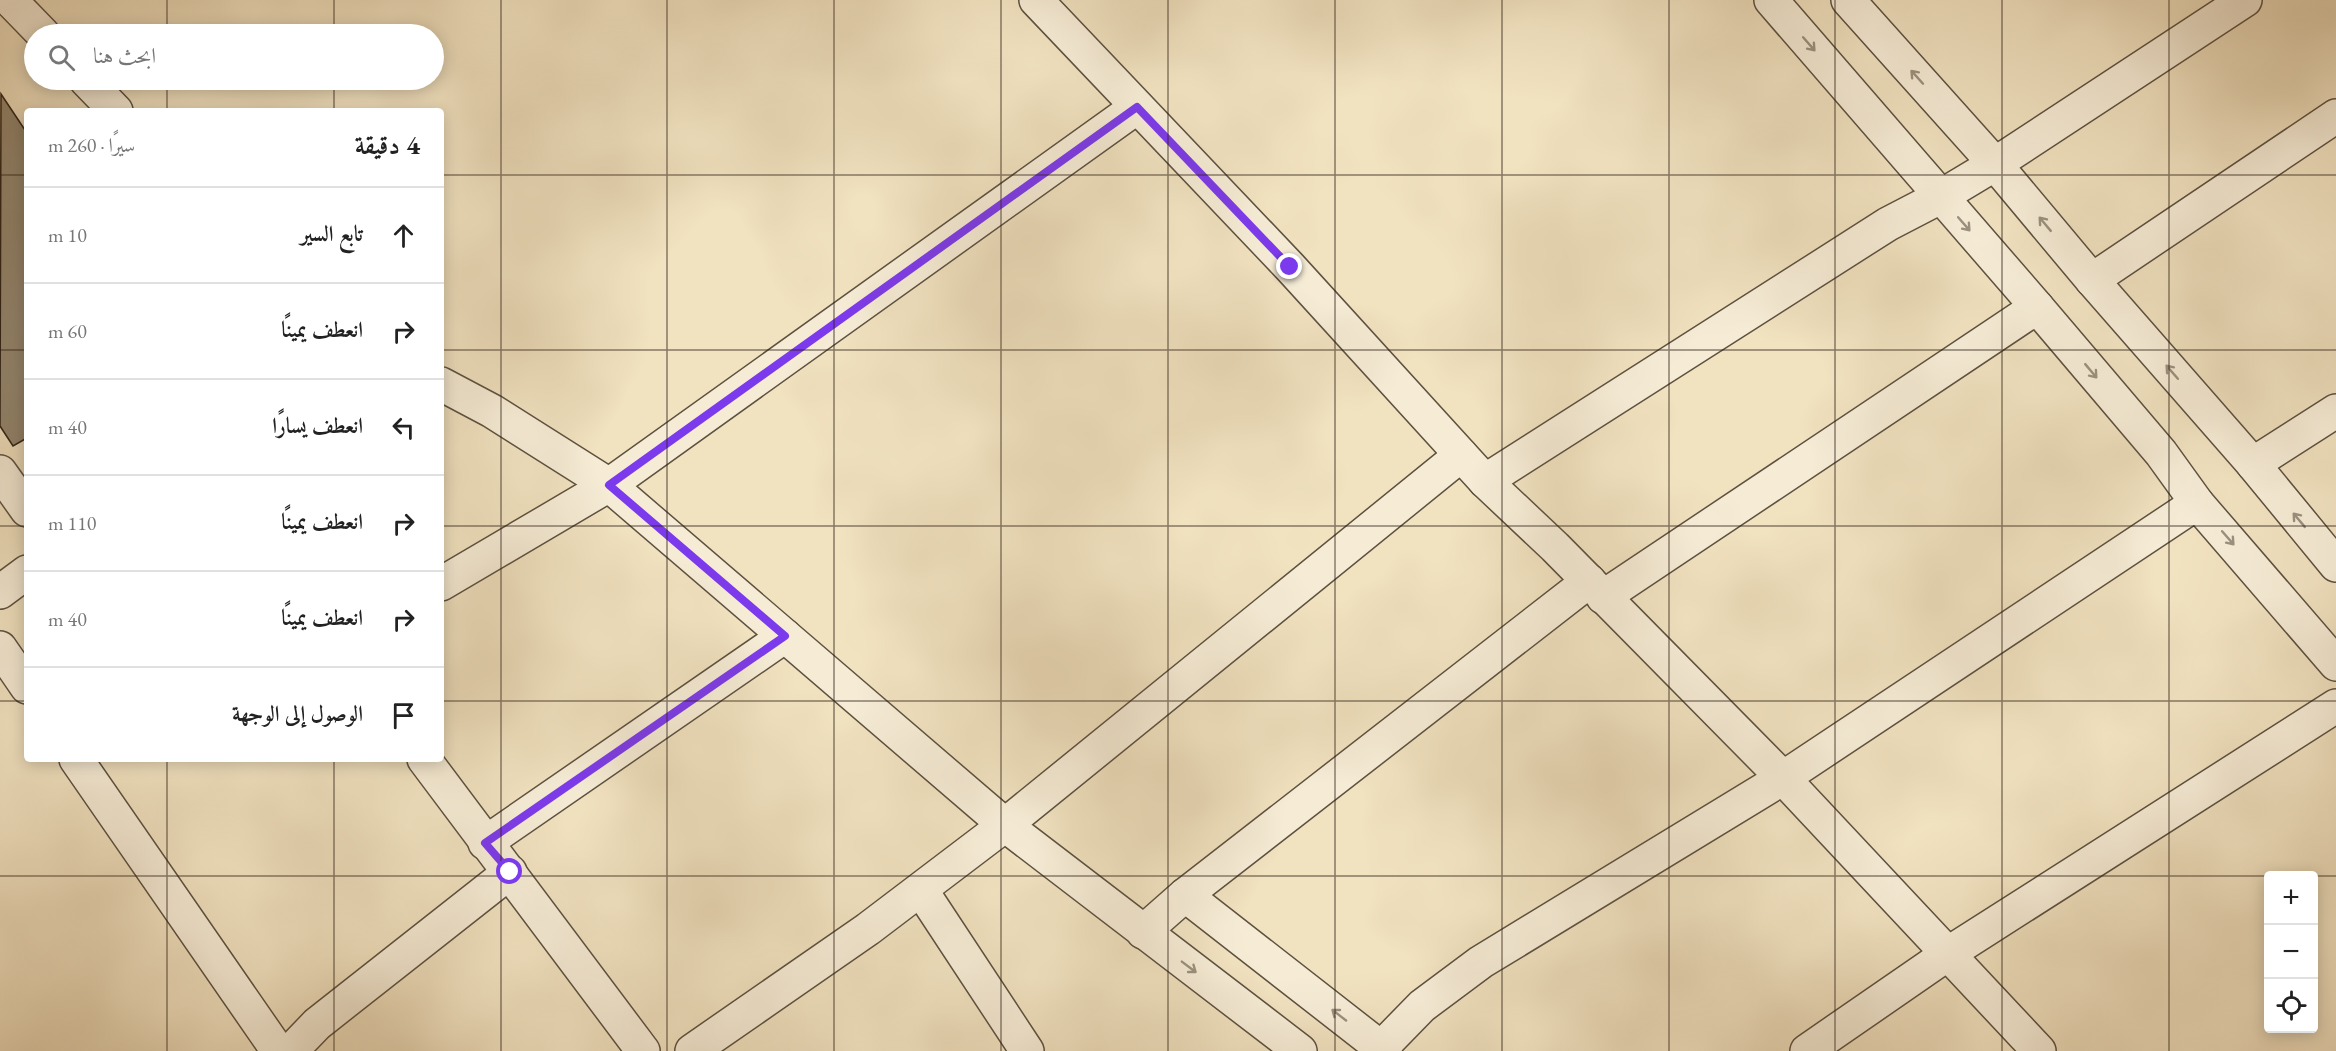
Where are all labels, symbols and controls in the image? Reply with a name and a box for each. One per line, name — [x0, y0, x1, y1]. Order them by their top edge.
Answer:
search box — [24, 24, 444, 90]
one-way arrow — [1802, 36, 1816, 51]
icon: search — [45, 41, 78, 74]
text: ابحث هنا — [93, 41, 156, 70]
one-way arrow — [1910, 70, 1924, 85]
text: 4 دقيقة — [355, 128, 420, 162]
text: سيرًا · 260 m — [48, 132, 135, 158]
one-way arrow — [1957, 216, 1971, 231]
one-way arrow — [2039, 216, 2052, 232]
text: تابع السير — [300, 219, 363, 248]
icon: ahead — [387, 219, 420, 252]
text: 10 m — [48, 222, 87, 248]
route end — [1276, 253, 1302, 279]
text: انعطف يمينًا — [281, 315, 363, 344]
icon: right — [387, 315, 420, 348]
text: 60 m — [48, 318, 87, 344]
one-way arrow — [2085, 363, 2098, 379]
one-way arrow — [2165, 365, 2179, 380]
text: انعطف يسارًا — [272, 411, 363, 440]
icon: left — [387, 411, 420, 444]
text: 40 m — [48, 414, 87, 440]
text: انعطف يمينًا — [281, 507, 363, 536]
icon: right — [387, 507, 420, 540]
text: 110 m — [48, 510, 96, 536]
one-way arrow — [2292, 512, 2305, 528]
one-way arrow — [2221, 530, 2234, 546]
text: انعطف يمينًا — [281, 603, 363, 632]
icon: right — [387, 603, 420, 636]
text: 40 m — [48, 606, 87, 632]
text: الوصول إلى الوجهة — [232, 699, 363, 728]
icon: arrive — [387, 699, 420, 732]
route start — [496, 858, 522, 884]
map controls — [2264, 871, 2318, 1033]
button: + — [2264, 871, 2318, 925]
button: − — [2264, 925, 2318, 979]
one-way arrow — [1181, 961, 1197, 974]
button: locate — [2264, 979, 2318, 1033]
one-way arrow — [1331, 1009, 1347, 1022]

